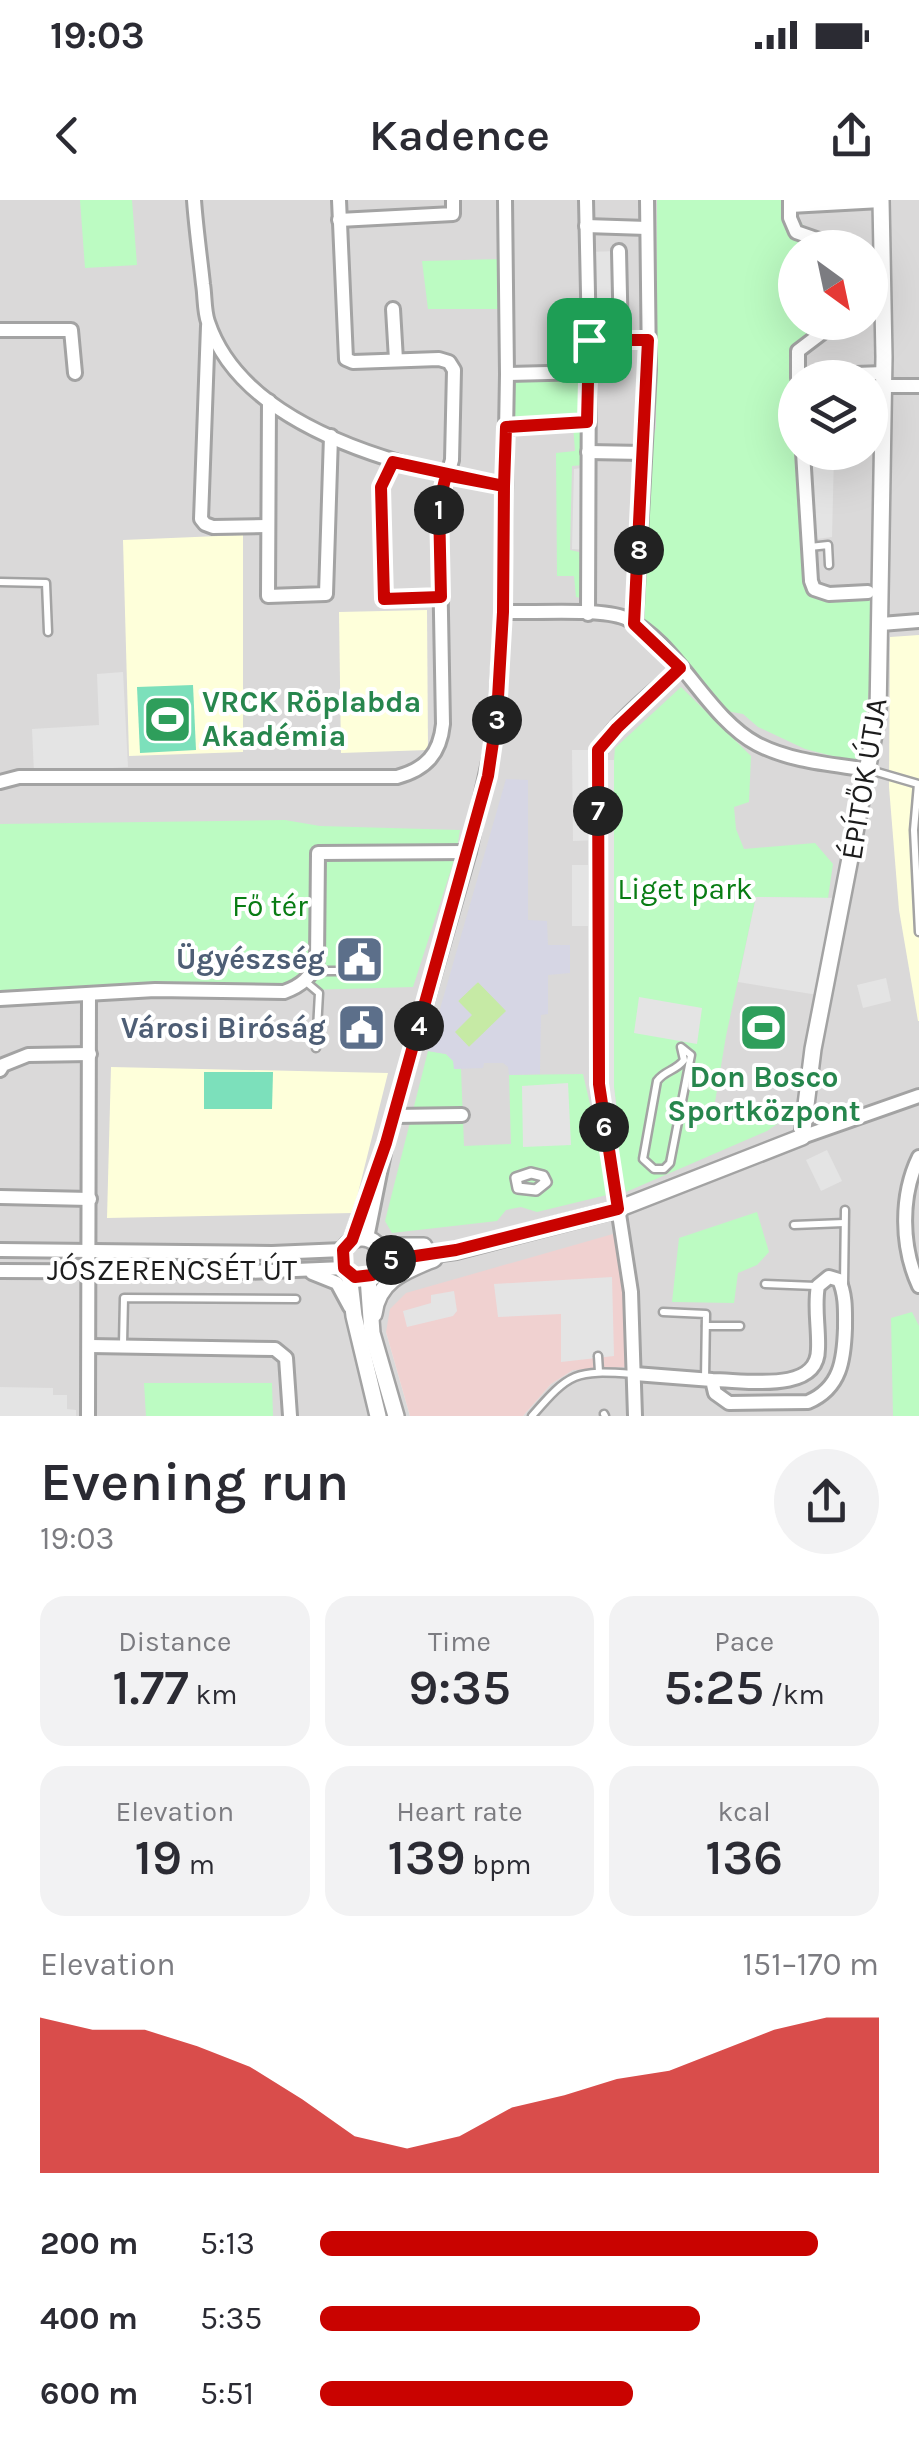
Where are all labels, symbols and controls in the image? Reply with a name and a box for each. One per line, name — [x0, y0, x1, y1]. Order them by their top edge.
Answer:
text: 19:03 — [50, 13, 145, 58]
icon: back — [40, 108, 95, 163]
icon: share — [824, 108, 879, 163]
text: Kadence — [369, 109, 550, 161]
north arrow — [778, 230, 888, 340]
map controls — [778, 230, 888, 470]
pin — [547, 298, 632, 383]
icon: arrive — [562, 313, 617, 368]
button: layers — [778, 360, 888, 470]
pin: 1 — [414, 485, 464, 535]
text: 1 — [434, 493, 444, 526]
pin: 8 — [614, 525, 664, 575]
text: 8 — [630, 533, 648, 566]
place label: VRCK Röplabda Akadémia — [202, 684, 421, 754]
sports icon: VRCK Röplabda Akadémia — [141, 693, 193, 745]
pin: 3 — [472, 695, 522, 745]
street label: ÉPÍTŐK ÚTJA — [833, 695, 895, 863]
text: 3 — [488, 703, 506, 736]
pin: 7 — [573, 786, 623, 836]
text: 7 — [591, 794, 605, 827]
park label: Liget park — [617, 871, 753, 907]
park label: Fő tér — [232, 888, 308, 924]
public building icon: Ügyészség — [334, 933, 386, 985]
place label: Ügyészség — [176, 941, 325, 977]
pin: 4 — [394, 1001, 444, 1051]
public building icon: Városi Biróság — [335, 1002, 387, 1054]
sports icon: Don Bosco Sportközpont — [738, 1002, 790, 1054]
text: 4 — [411, 1009, 427, 1042]
place label: Városi Biróság — [121, 1010, 326, 1046]
place label: Don Bosco Sportközpont — [667, 1059, 861, 1129]
pin: 6 — [579, 1102, 629, 1152]
text: 6 — [596, 1110, 613, 1143]
pin: 5 — [366, 1235, 416, 1285]
text: 5 — [383, 1243, 399, 1276]
street label: JÓSZERENCSÉT ÚT — [47, 1252, 297, 1288]
button: share — [774, 1449, 879, 1554]
text: Evening run — [40, 1450, 349, 1514]
text: 19:03 — [40, 1520, 114, 1557]
text: Distance — [118, 1625, 231, 1658]
text: Time — [428, 1625, 491, 1658]
text: Pace — [714, 1625, 774, 1658]
text: 1.77 — [112, 1658, 189, 1717]
text: 9:35 — [408, 1658, 511, 1717]
text: 5:25 — [664, 1658, 764, 1717]
text: km — [189, 1678, 238, 1711]
text: /km — [764, 1678, 825, 1711]
text: Elevation — [116, 1795, 234, 1828]
text: Heart rate — [396, 1795, 523, 1828]
text: kcal — [717, 1795, 771, 1828]
text: 19 — [135, 1828, 182, 1887]
text: 139 — [387, 1828, 466, 1887]
text: 136 — [705, 1828, 783, 1887]
text: m — [182, 1848, 215, 1881]
text: bpm — [466, 1848, 532, 1881]
text: Elevation — [40, 1946, 175, 1983]
text: 151–170 m — [743, 1946, 879, 1983]
text: 200 m — [40, 2225, 138, 2262]
text: 5:13 — [200, 2225, 255, 2262]
text: 400 m — [40, 2300, 138, 2337]
text: 5:35 — [200, 2300, 262, 2337]
text: 600 m — [40, 2375, 138, 2412]
text: 5:51 — [200, 2375, 254, 2412]

